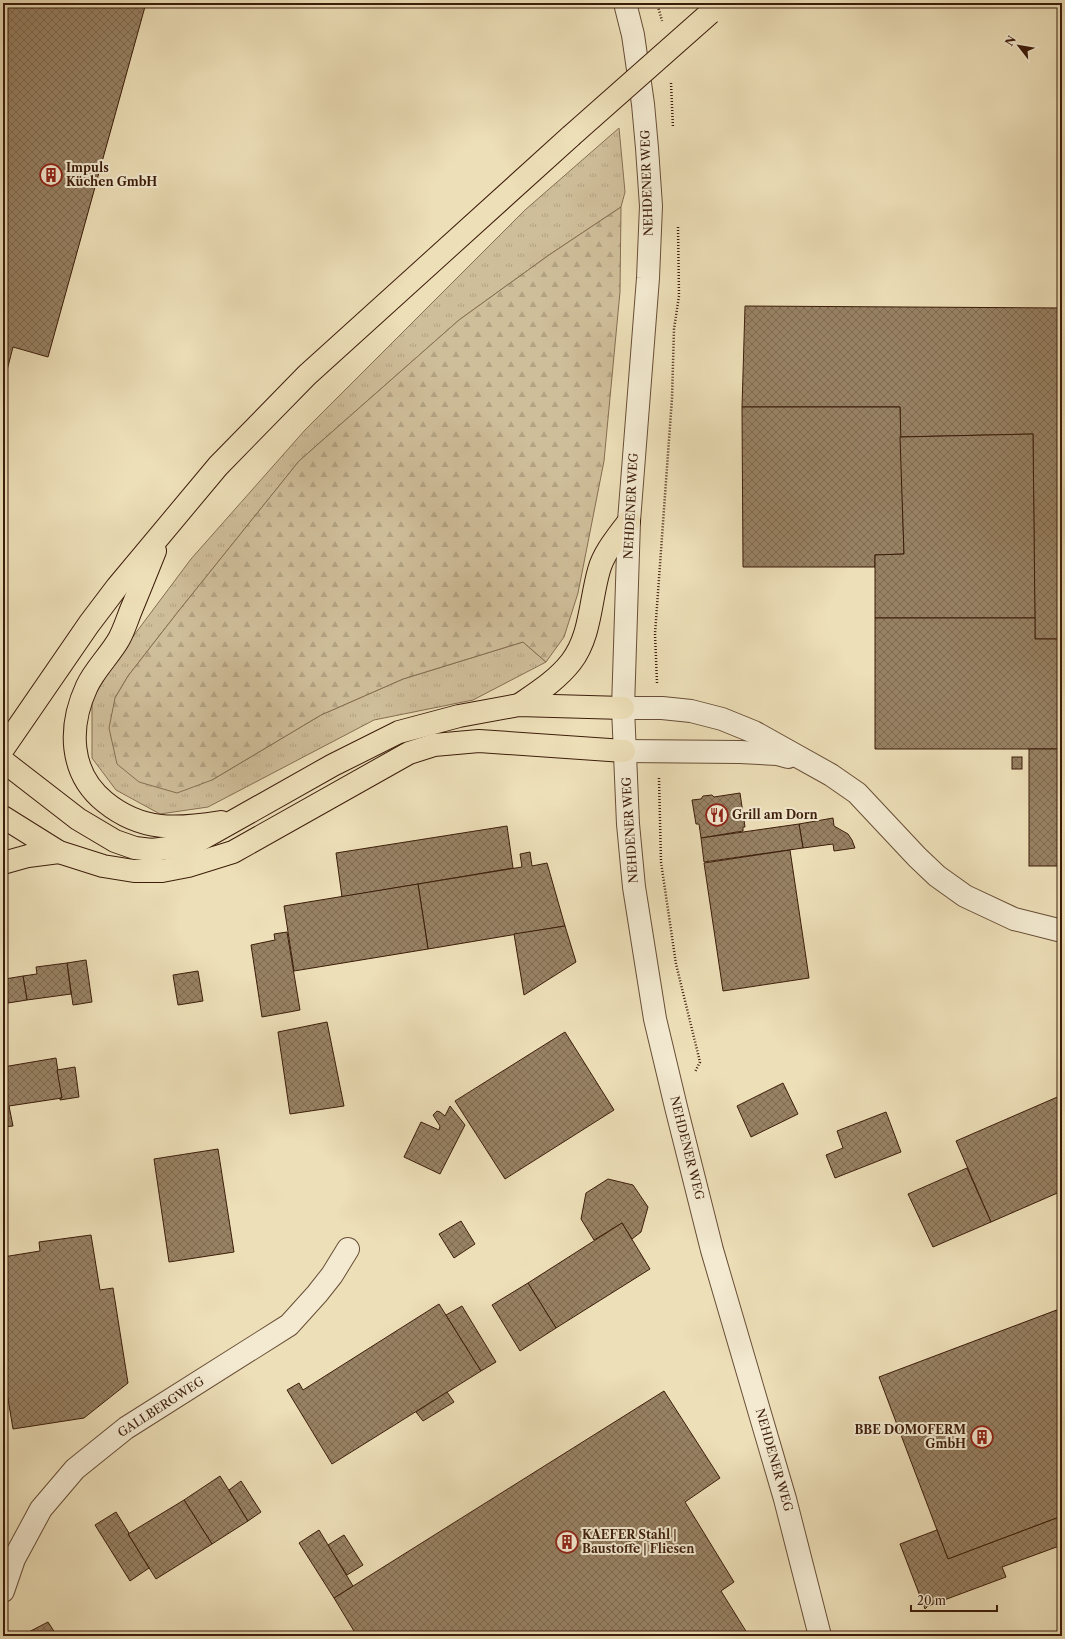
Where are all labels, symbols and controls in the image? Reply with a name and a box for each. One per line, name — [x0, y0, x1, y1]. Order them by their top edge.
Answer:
north arrow — [999, 26, 1039, 66]
text: N — [1002, 33, 1019, 49]
street label: NEHDENER WEG — [637, 129, 656, 237]
place label: Impuls Küchen GmbH — [66, 160, 157, 189]
building icon: Impuls Küchen GmbH — [38, 162, 64, 188]
street label: NEHDENER WEG — [620, 452, 641, 560]
street label: NEHDENER WEG — [618, 776, 641, 884]
restaurant icon: Grill am Dorn — [704, 802, 730, 828]
place label: Grill am Dorn — [732, 807, 819, 822]
street label: NEHDENER WEG — [667, 1094, 708, 1202]
street label: GALLBERGWEG — [115, 1373, 207, 1440]
street label: NEHDENER WEG — [753, 1407, 796, 1513]
place label: BBE DOMOFERM GmbH — [854, 1422, 966, 1451]
building icon: BBE DOMOFERM GmbH — [969, 1424, 995, 1450]
place label: KAEFER Stahl | Baustoffe | Fliesen — [582, 1527, 695, 1556]
building icon: KAEFER Stahl | Baustoffe | Fliesen — [554, 1529, 580, 1555]
scale bar — [911, 1587, 997, 1613]
text: 20 m — [917, 1593, 946, 1608]

